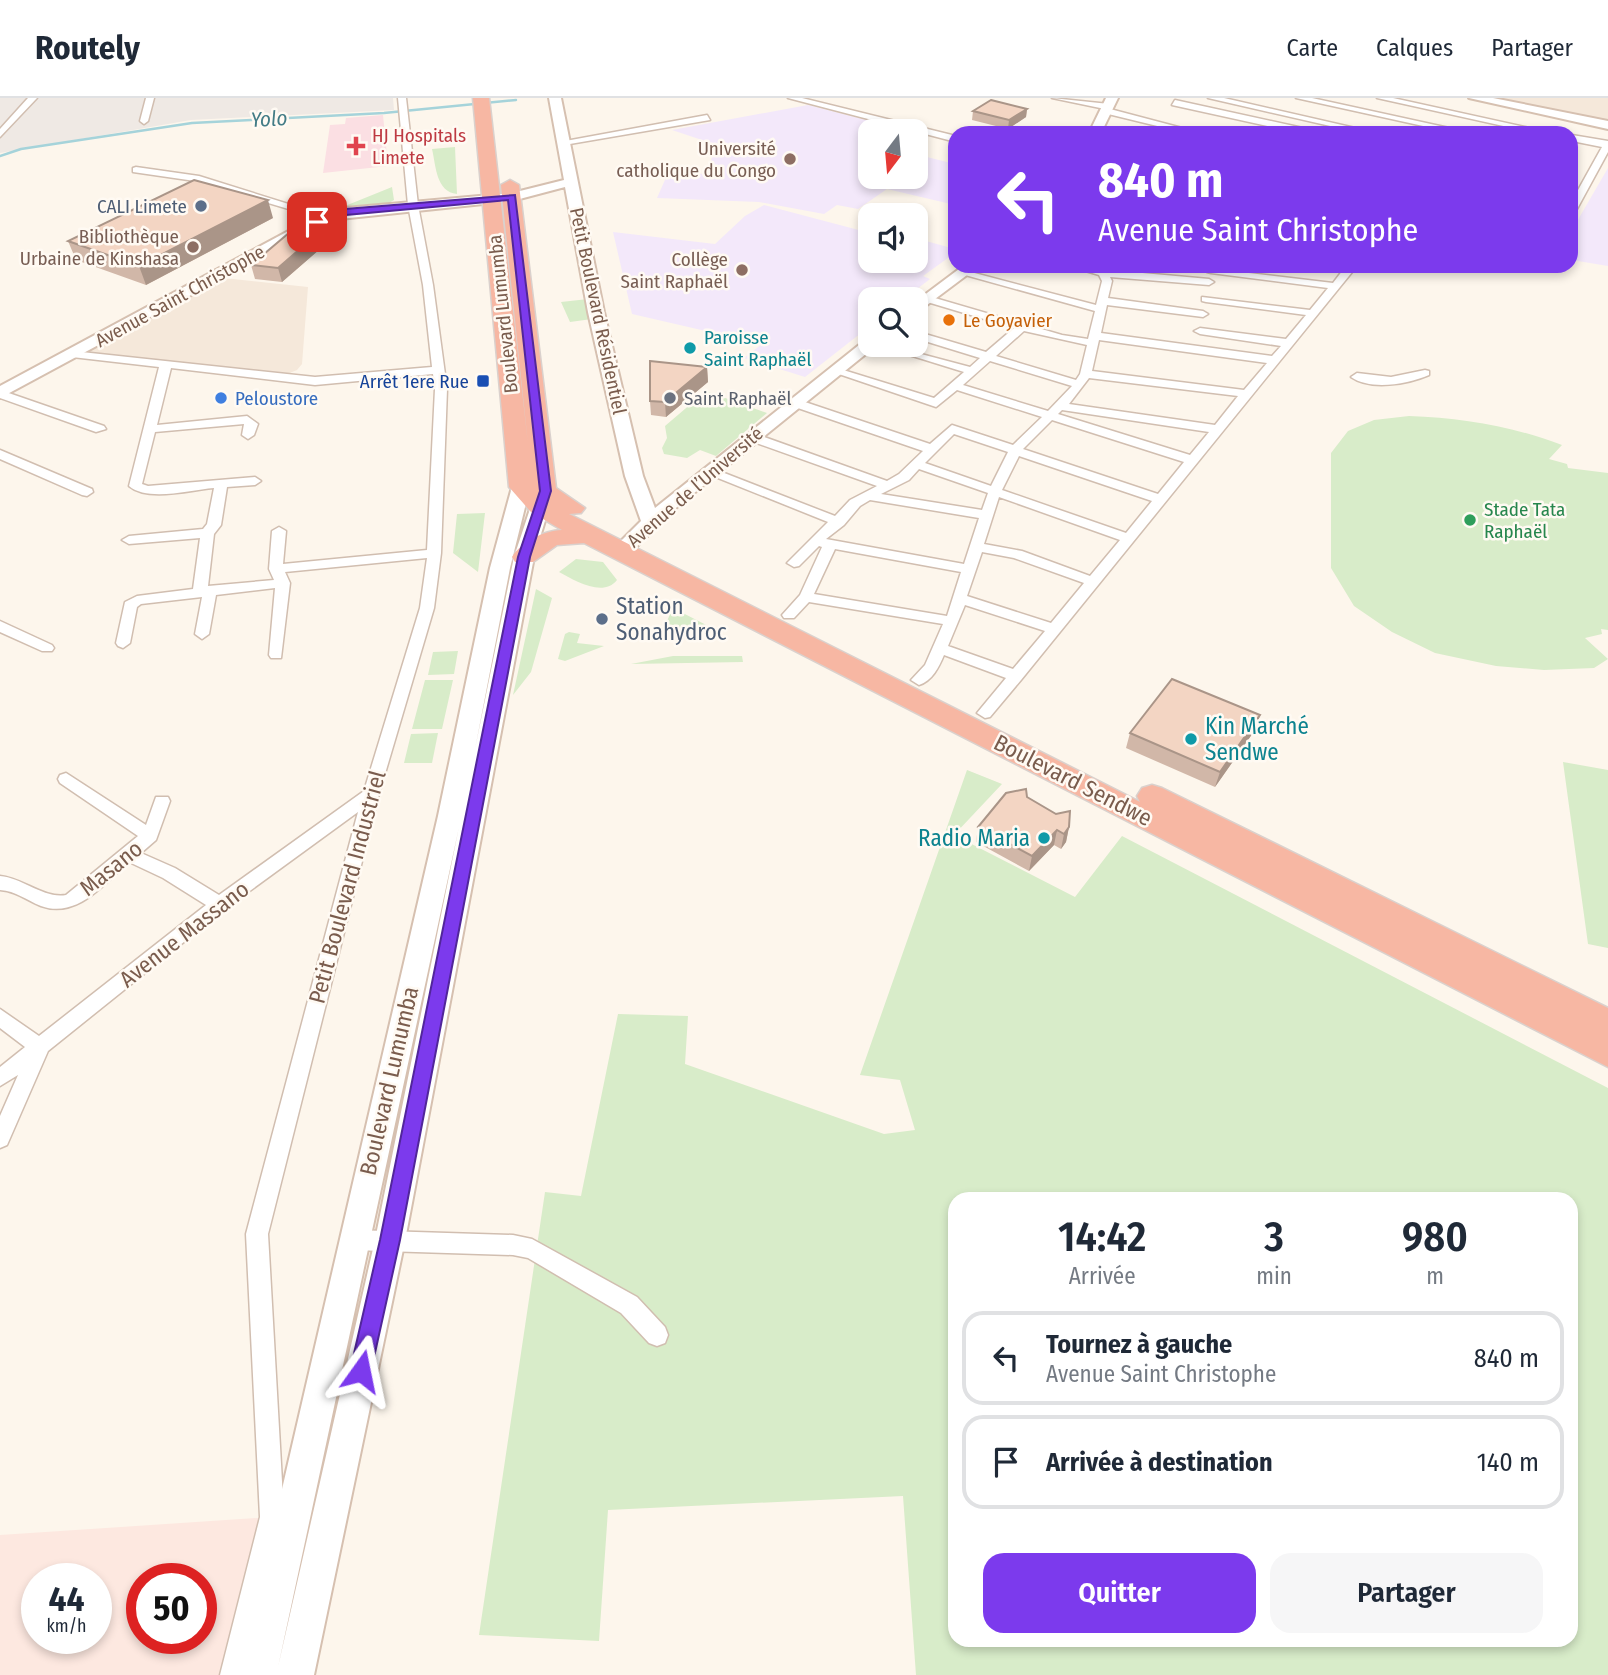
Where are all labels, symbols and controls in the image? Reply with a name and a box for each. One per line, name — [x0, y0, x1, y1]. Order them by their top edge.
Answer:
text: Routely — [35, 28, 140, 68]
text: Carte — [1287, 34, 1338, 62]
text: Calques — [1376, 34, 1453, 62]
text: Partager — [1491, 34, 1573, 62]
water label: Yolo — [250, 105, 288, 133]
north arrow — [858, 119, 928, 189]
map controls — [858, 119, 928, 357]
place label: HJ Hospitals Limete — [372, 124, 466, 169]
marker: HJ Hospitals Limete — [346, 136, 366, 156]
place label: Université catholique du Congo — [616, 137, 776, 182]
marker: Université catholique du Congo — [782, 151, 798, 167]
text: 840 m — [1098, 151, 1223, 210]
icon: left — [983, 154, 1074, 245]
pin — [287, 192, 347, 252]
place label: CALI Limete — [97, 195, 187, 218]
marker: CALI Limete — [193, 198, 209, 214]
icon: arrive — [298, 203, 336, 241]
button: sound — [858, 203, 928, 273]
street label: Petit Boulevard Résidentiel — [565, 206, 631, 416]
text: Avenue Saint Christophe — [1098, 211, 1418, 249]
place label: Bibliothèque Urbaine de Kinshasa — [20, 225, 179, 270]
street label: Boulevard Lumumba — [483, 234, 523, 394]
marker: Bibliothèque Urbaine de Kinshasa — [185, 239, 201, 255]
street label: Avenue Saint Christophe — [91, 240, 269, 352]
place label: Collège Saint Raphaël — [620, 248, 728, 293]
marker: Collège Saint Raphaël — [734, 262, 750, 278]
button: search — [858, 287, 928, 357]
place label: Le Goyavier — [963, 309, 1053, 332]
marker: Le Goyavier — [941, 312, 957, 328]
place label: Paroisse Saint Raphaël — [704, 326, 812, 371]
marker: Paroisse Saint Raphaël — [682, 340, 698, 356]
place label: Arrêt 1ere Rue — [360, 370, 469, 393]
marker: Arrêt 1ere Rue — [475, 373, 491, 389]
place label: Peloustore — [235, 387, 318, 410]
place label: Saint Raphaël — [684, 387, 792, 410]
marker: Peloustore — [213, 390, 229, 406]
marker: Saint Raphaël — [662, 390, 678, 406]
street label: Avenue de l’Université — [622, 422, 768, 552]
place label: Stade Tata Raphaël — [1484, 498, 1565, 543]
marker: Stade Tata Raphaël — [1462, 512, 1478, 528]
place label: Station Sonahydroc — [616, 592, 727, 646]
marker: Station Sonahydroc — [594, 611, 610, 627]
place label: Kin Marché Sendwe — [1205, 712, 1309, 766]
street label: Boulevard Sendwe — [989, 728, 1157, 832]
marker: Kin Marché Sendwe — [1183, 731, 1199, 747]
street label: Petit Boulevard Industriel — [302, 767, 392, 1007]
place label: Radio Maria — [918, 824, 1030, 852]
marker: Radio Maria — [1036, 830, 1052, 846]
street label: Masano — [74, 834, 148, 902]
street label: Avenue Massano — [114, 875, 254, 993]
street label: Boulevard Lumumba — [354, 984, 424, 1178]
text: 14:42 — [1058, 1212, 1146, 1262]
text: 3 — [1264, 1212, 1284, 1262]
text: 980 — [1402, 1212, 1468, 1262]
text: Arrivée — [1069, 1262, 1136, 1290]
text: min — [1256, 1262, 1292, 1290]
text: m — [1426, 1262, 1444, 1290]
text: Tournez à gauche — [1046, 1329, 1232, 1360]
position arrow — [324, 1334, 398, 1408]
icon: left — [987, 1339, 1025, 1377]
text: 840 m — [1474, 1343, 1539, 1374]
text: Avenue Saint Christophe — [1046, 1360, 1276, 1388]
icon: arrive — [987, 1443, 1025, 1481]
text: Arrivée à destination — [1046, 1447, 1273, 1478]
text: 140 m — [1477, 1447, 1539, 1478]
button: Quitter — [983, 1553, 1256, 1633]
button: Partager — [1270, 1553, 1543, 1633]
speed limit sign: 50 — [126, 1563, 217, 1654]
text: 44 — [49, 1578, 84, 1620]
text: km/h — [46, 1615, 87, 1637]

